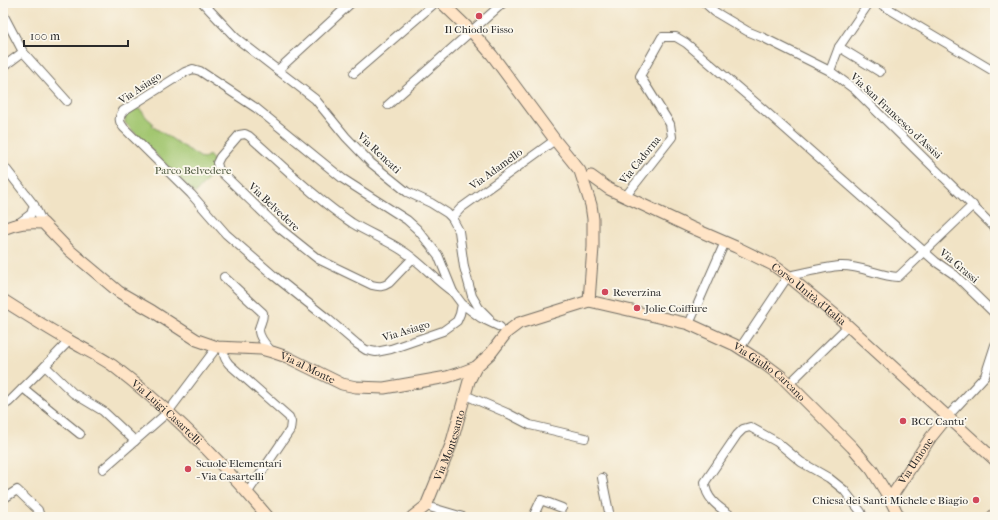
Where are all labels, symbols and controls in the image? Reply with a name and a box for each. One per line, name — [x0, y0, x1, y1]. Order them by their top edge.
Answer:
marker: Il Chiodo Fisso — [474, 11, 484, 21]
scale bar — [24, 22, 128, 48]
place label: Il Chiodo Fisso — [445, 23, 514, 36]
text: 100 m — [30, 29, 60, 43]
street label: Via Asiago — [115, 69, 164, 108]
street label: Via San Francesco d'Assisi — [847, 70, 945, 162]
street label: Via Rencati — [354, 129, 404, 177]
street label: Via Cadorna — [616, 133, 664, 187]
street label: Via Adamello — [466, 145, 525, 193]
park label: Parco Belvedere — [155, 164, 232, 177]
street label: Via Belvedere — [245, 179, 303, 234]
street label: Via Grassi — [936, 245, 982, 286]
street label: Corso Unità d'Italia — [769, 260, 850, 328]
place label: Reverzina — [613, 286, 662, 299]
marker: Reverzina — [600, 287, 610, 297]
place label: Jolie Coiffure — [644, 302, 708, 315]
marker: Jolie Coiffure — [632, 303, 642, 313]
street label: Via Asiago — [380, 318, 432, 345]
street label: Via Giulio Carcano — [730, 339, 809, 404]
street label: Via al Monte — [278, 348, 338, 386]
street label: Via Luigi Casartelli — [128, 376, 205, 448]
street label: Via Montesanto — [430, 408, 467, 483]
place label: BCC Cantu' — [911, 415, 967, 428]
marker: BCC Cantu' — [898, 416, 908, 426]
street label: Via Unione — [895, 434, 936, 487]
place label: Scuole Elementari - Via Casartelli — [196, 457, 283, 483]
marker: Scuole Elementari - Via Casartelli — [183, 464, 193, 474]
place label: Chiesa dei Santi Michele e Biagio — [812, 494, 968, 507]
marker: Chiesa dei Santi Michele e Biagio — [971, 495, 981, 505]

